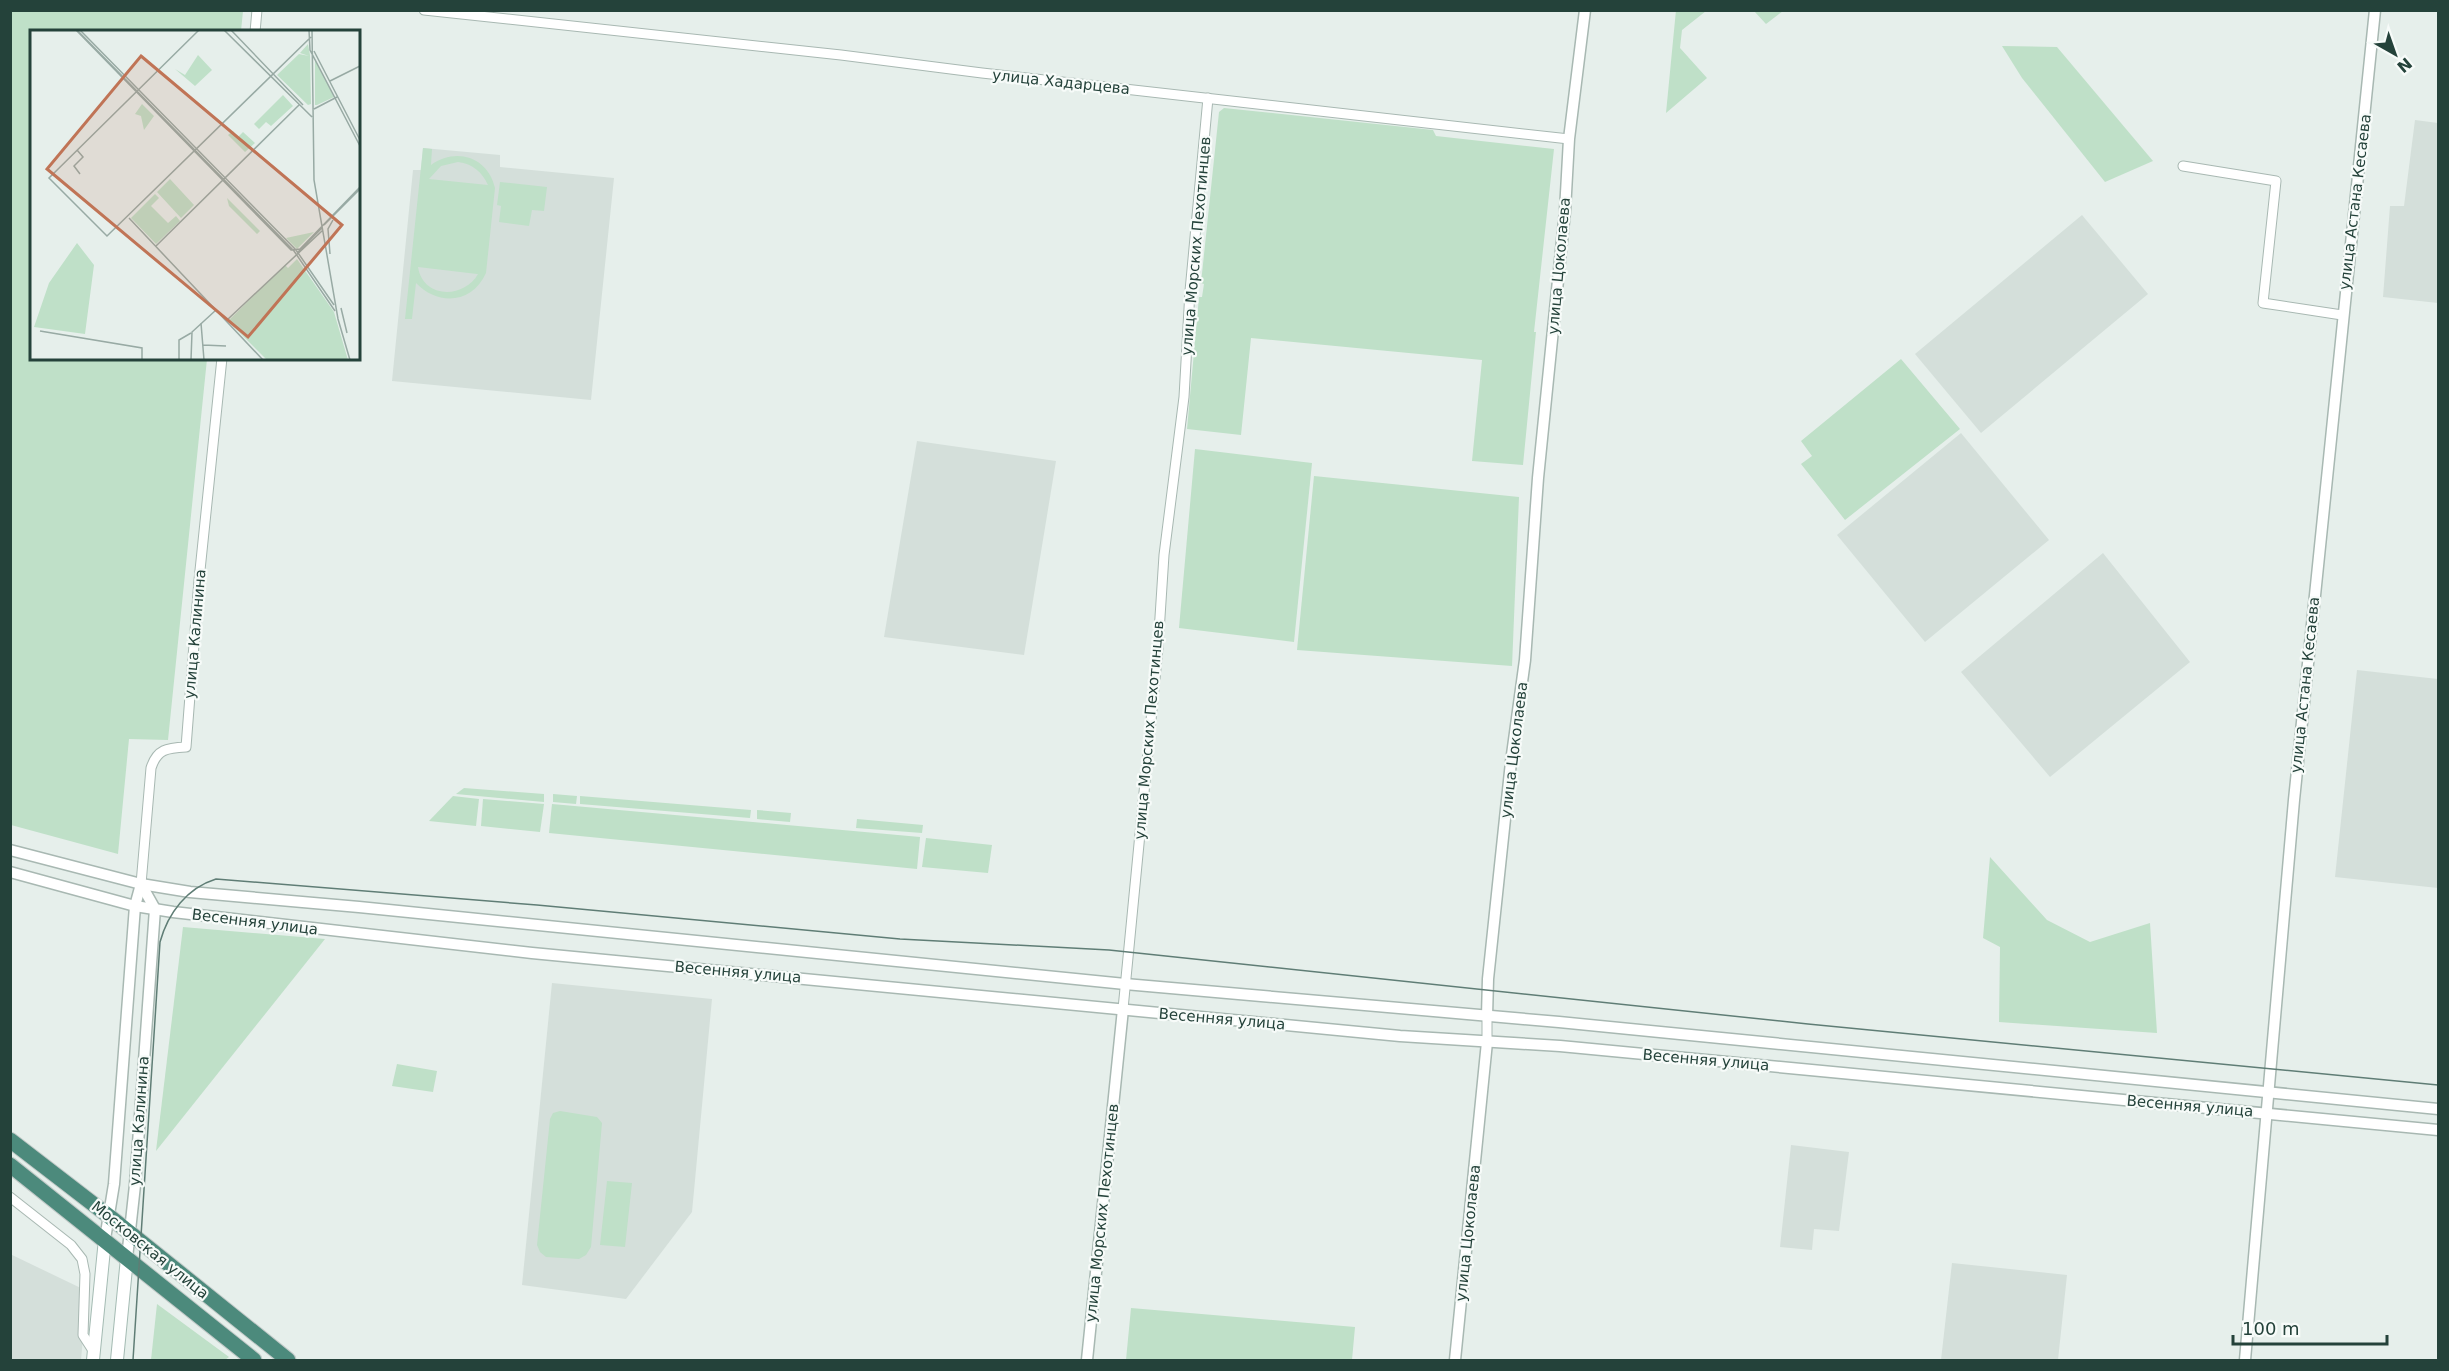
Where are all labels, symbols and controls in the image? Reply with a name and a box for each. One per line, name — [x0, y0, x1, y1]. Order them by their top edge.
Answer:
north arrow — [2365, 24, 2425, 84]
inset map — [30, 30, 360, 360]
text: N — [2393, 54, 2416, 77]
street label: улица Хадарцева — [991, 66, 1131, 98]
street label: улица Астана Кесаева — [2335, 113, 2375, 291]
street label: улица Морских Пехотинцев — [1177, 136, 1215, 356]
street label: улица Цоколаева — [1544, 197, 1574, 335]
street label: улица Калинина — [180, 568, 210, 700]
street label: улица Астана Кесаева — [2287, 596, 2323, 774]
street label: улица Морских Пехотинцев — [1130, 620, 1168, 840]
street label: улица Цоколаева — [1497, 681, 1531, 819]
street label: Весенняя улица — [191, 905, 319, 939]
street label: Весенняя улица — [674, 957, 802, 987]
street label: Весенняя улица — [1158, 1004, 1286, 1034]
street label: Весенняя улица — [1642, 1045, 1770, 1075]
street label: улица Калинина — [125, 1055, 153, 1187]
street label: Весенняя улица — [2126, 1091, 2254, 1121]
street label: улица Морских Пехотинцев — [1082, 1103, 1122, 1323]
street label: улица Цоколаева — [1452, 1164, 1484, 1302]
street label: Московская улица — [88, 1197, 212, 1303]
scale bar — [2233, 1308, 2388, 1346]
text: 100 m — [2242, 1318, 2300, 1339]

